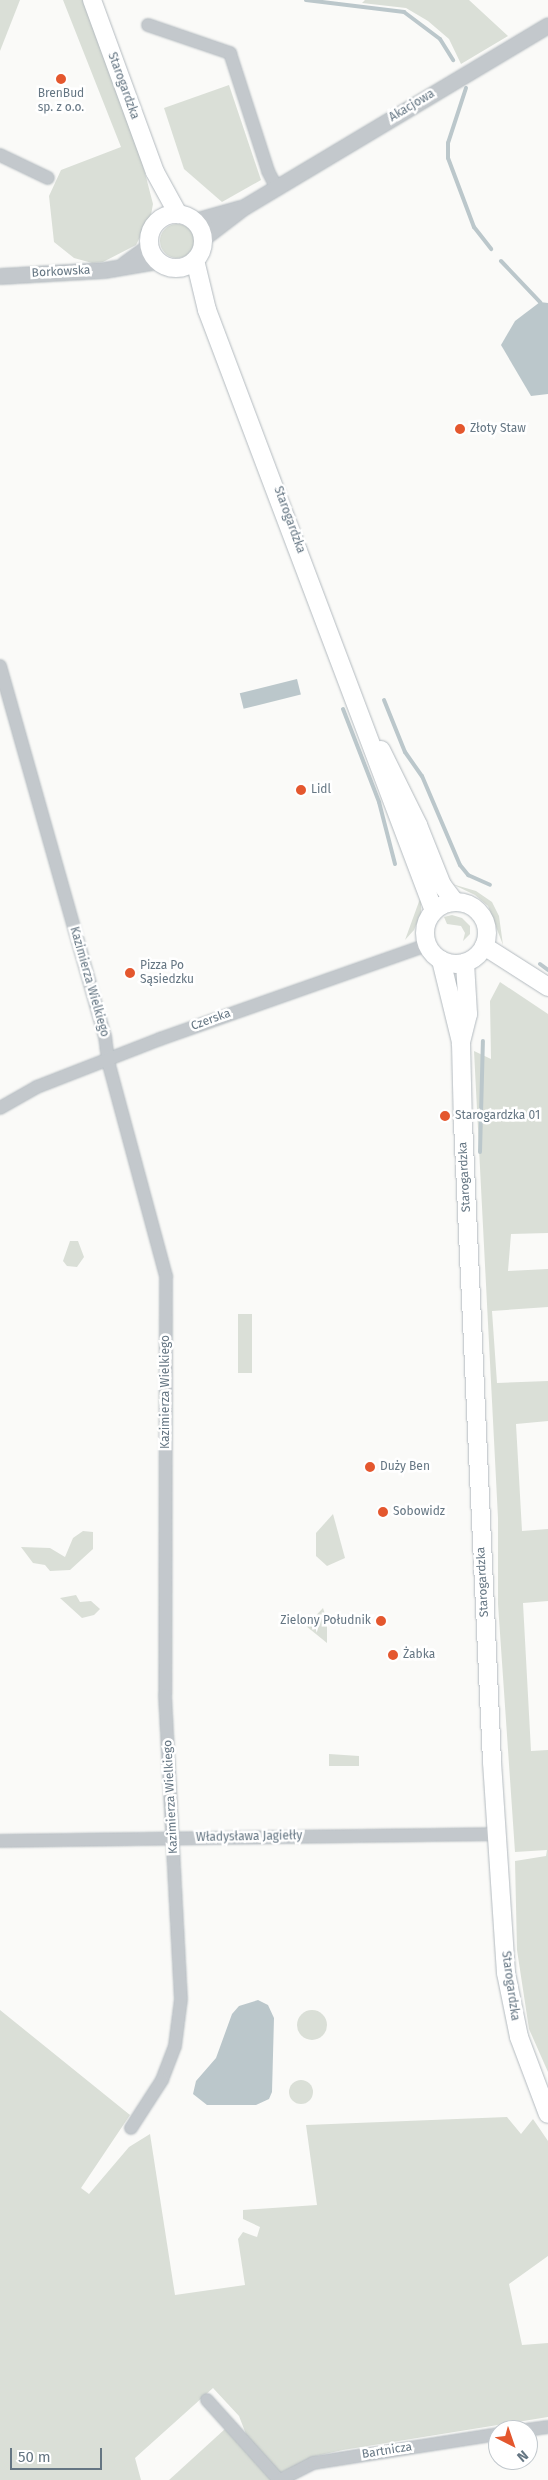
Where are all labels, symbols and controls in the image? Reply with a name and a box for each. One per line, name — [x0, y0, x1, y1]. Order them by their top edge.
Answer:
street label: Starogardzka — [104, 50, 142, 122]
marker: BrenBud sp. z o.o. — [55, 73, 67, 85]
place label: BrenBud sp. z o.o. — [38, 87, 84, 115]
street label: Akacjowa — [387, 87, 437, 125]
street label: Borkowska — [31, 263, 91, 281]
place label: Złoty Staw — [470, 422, 526, 436]
marker: Złoty Staw — [454, 423, 466, 435]
street label: Starogardzka — [270, 484, 308, 556]
place label: Lidl — [311, 783, 331, 797]
marker: Lidl — [295, 784, 307, 796]
street label: Kazimierza Wielkiego — [66, 925, 112, 1039]
place label: Pizza Po Sąsiedzku — [140, 959, 194, 987]
marker: Pizza Po Sąsiedzku — [124, 967, 136, 979]
street label: Czerska — [189, 1006, 233, 1034]
place label: Starogardzka 01 — [455, 1109, 540, 1123]
marker: Starogardzka 01 — [439, 1110, 451, 1122]
street label: Starogardzka — [456, 1142, 474, 1212]
street label: Kazimierza Wielkiego — [159, 1335, 173, 1449]
place label: Duży Ben — [380, 1460, 430, 1474]
marker: Duży Ben — [364, 1461, 376, 1473]
place label: Sobowidz — [393, 1505, 445, 1519]
marker: Sobowidz — [377, 1506, 389, 1518]
street label: Starogardzka — [474, 1547, 492, 1617]
place label: Zielony Południk — [280, 1614, 371, 1628]
marker: Zielony Południk — [375, 1615, 387, 1627]
place label: Żabka — [403, 1648, 435, 1662]
marker: Żabka — [387, 1649, 399, 1661]
street label: Kazimierza Wielkiego — [161, 1740, 181, 1854]
street label: Władysława Jagiełły — [196, 1829, 302, 1845]
street label: Starogardzka — [498, 1950, 522, 2022]
north arrow — [488, 2420, 538, 2470]
scale bar — [12, 2438, 105, 2470]
street label: Bartnicza — [361, 2440, 413, 2462]
text: N — [513, 2446, 532, 2465]
text: 50 m — [18, 2448, 51, 2466]

